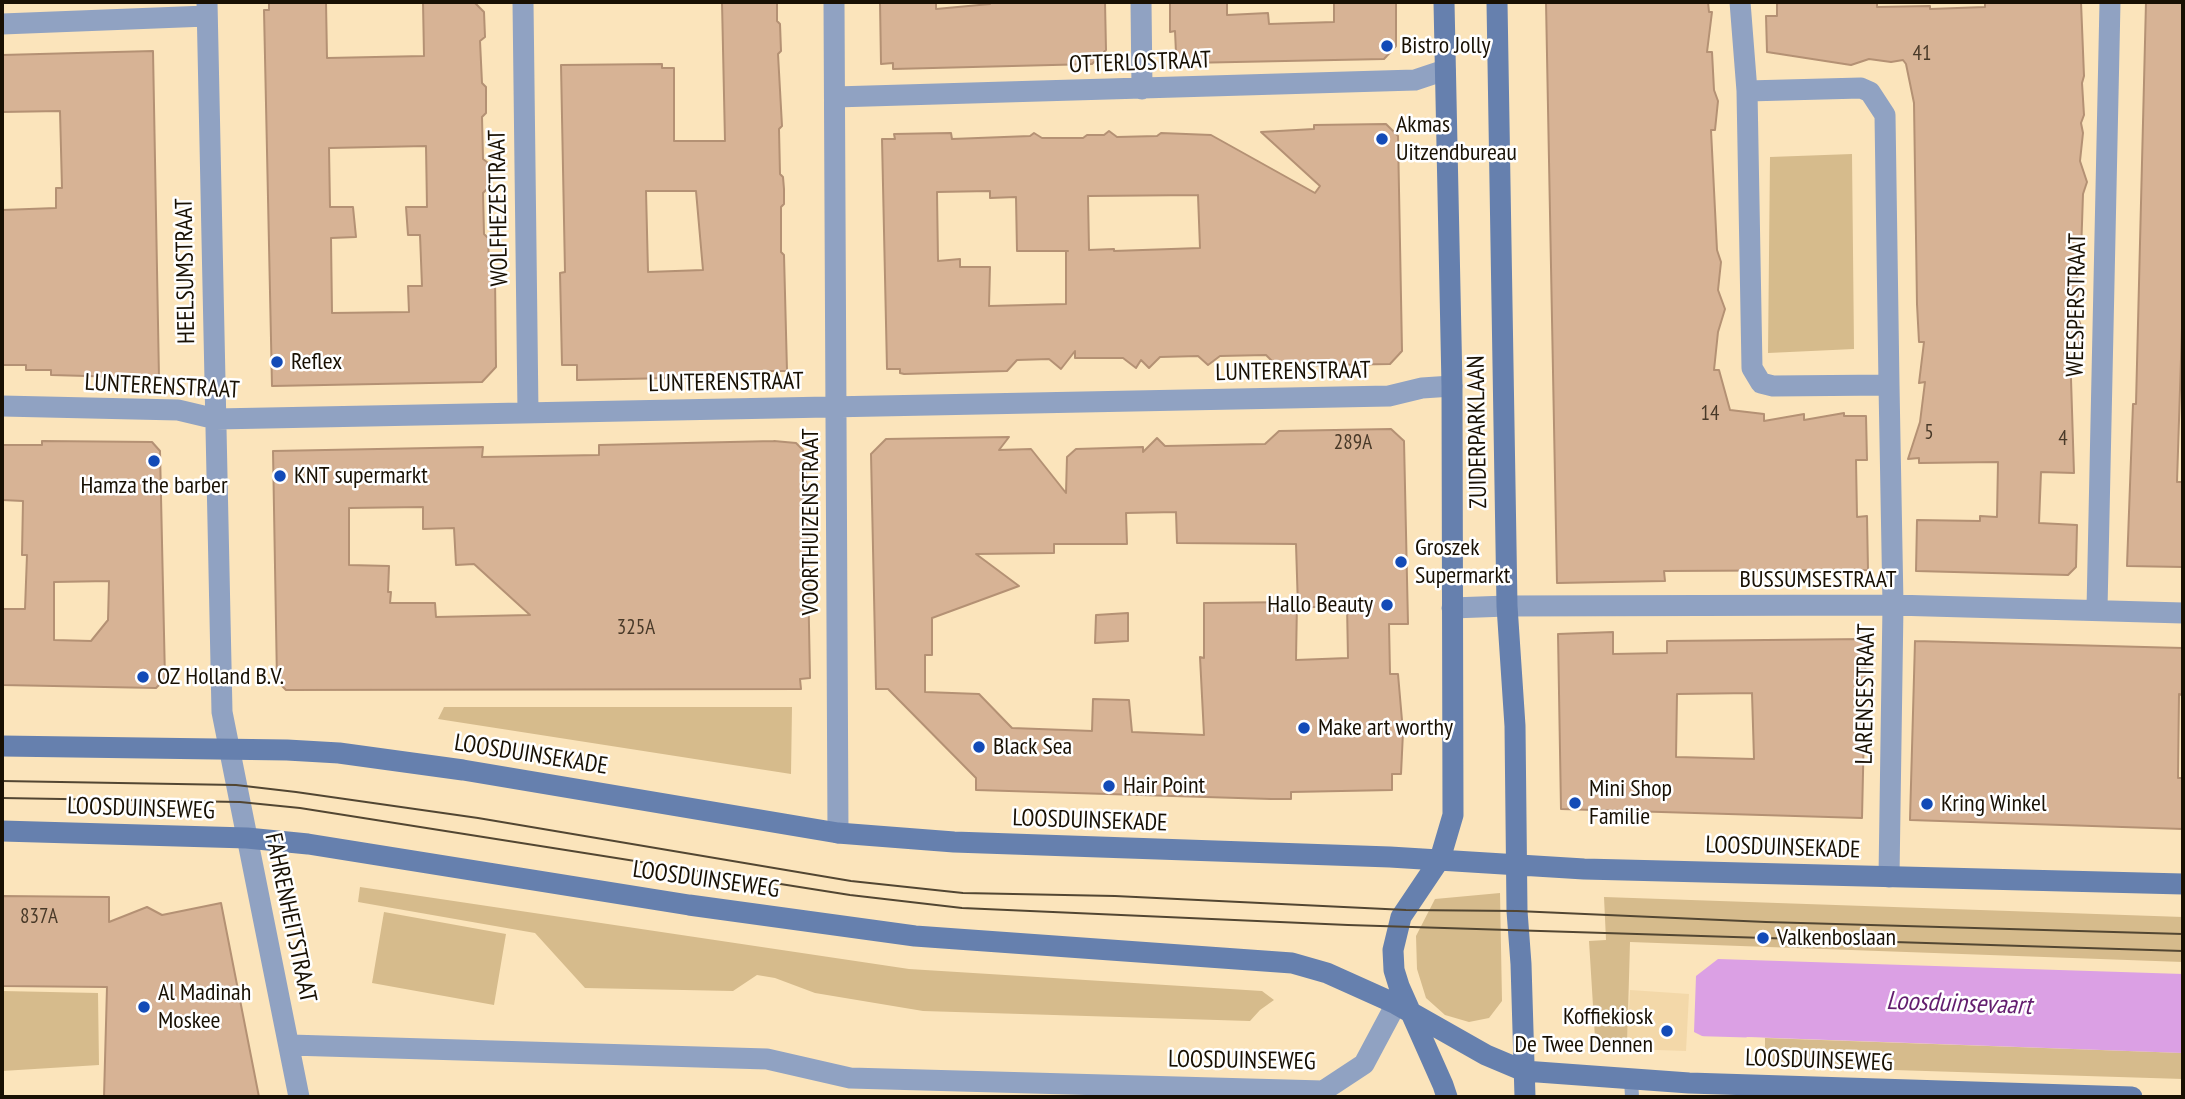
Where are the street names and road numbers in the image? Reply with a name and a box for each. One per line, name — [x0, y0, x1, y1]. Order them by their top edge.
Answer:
street label: OTTERLOSTRAAT — [1069, 46, 1211, 80]
street label: WOLFHEZESTRAAT — [483, 129, 515, 287]
street label: HEELSUMSTRAAT — [170, 198, 202, 344]
street label: WEESPERSTRAAT — [2061, 233, 2093, 377]
street label: ZUIDERPARKLAAN — [1462, 355, 1494, 509]
street label: LUNTERENSTRAAT — [1215, 356, 1371, 388]
street label: LUNTERENSTRAAT — [648, 367, 804, 399]
street label: LUNTERENSTRAAT — [84, 369, 240, 405]
street label: VOORTHUIZENSTRAAT — [797, 429, 825, 615]
street label: BUSSUMSESTRAAT — [1740, 566, 1896, 594]
street label: LARENSESTRAAT — [1850, 623, 1882, 765]
street label: LOOSDUINSEKADE — [452, 729, 610, 781]
street label: LOOSDUINSEWEG — [67, 792, 215, 826]
street label: LOOSDUINSEKADE — [1012, 804, 1168, 838]
street label: FAHRENHEITSTRAAT — [258, 831, 322, 1005]
street label: LOOSDUINSEKADE — [1705, 831, 1861, 865]
street label: LOOSDUINSEWEG — [631, 855, 781, 905]
street label: LOOSDUINSEWEG — [1745, 1044, 1893, 1078]
street label: LOOSDUINSEWEG — [1168, 1045, 1316, 1077]

